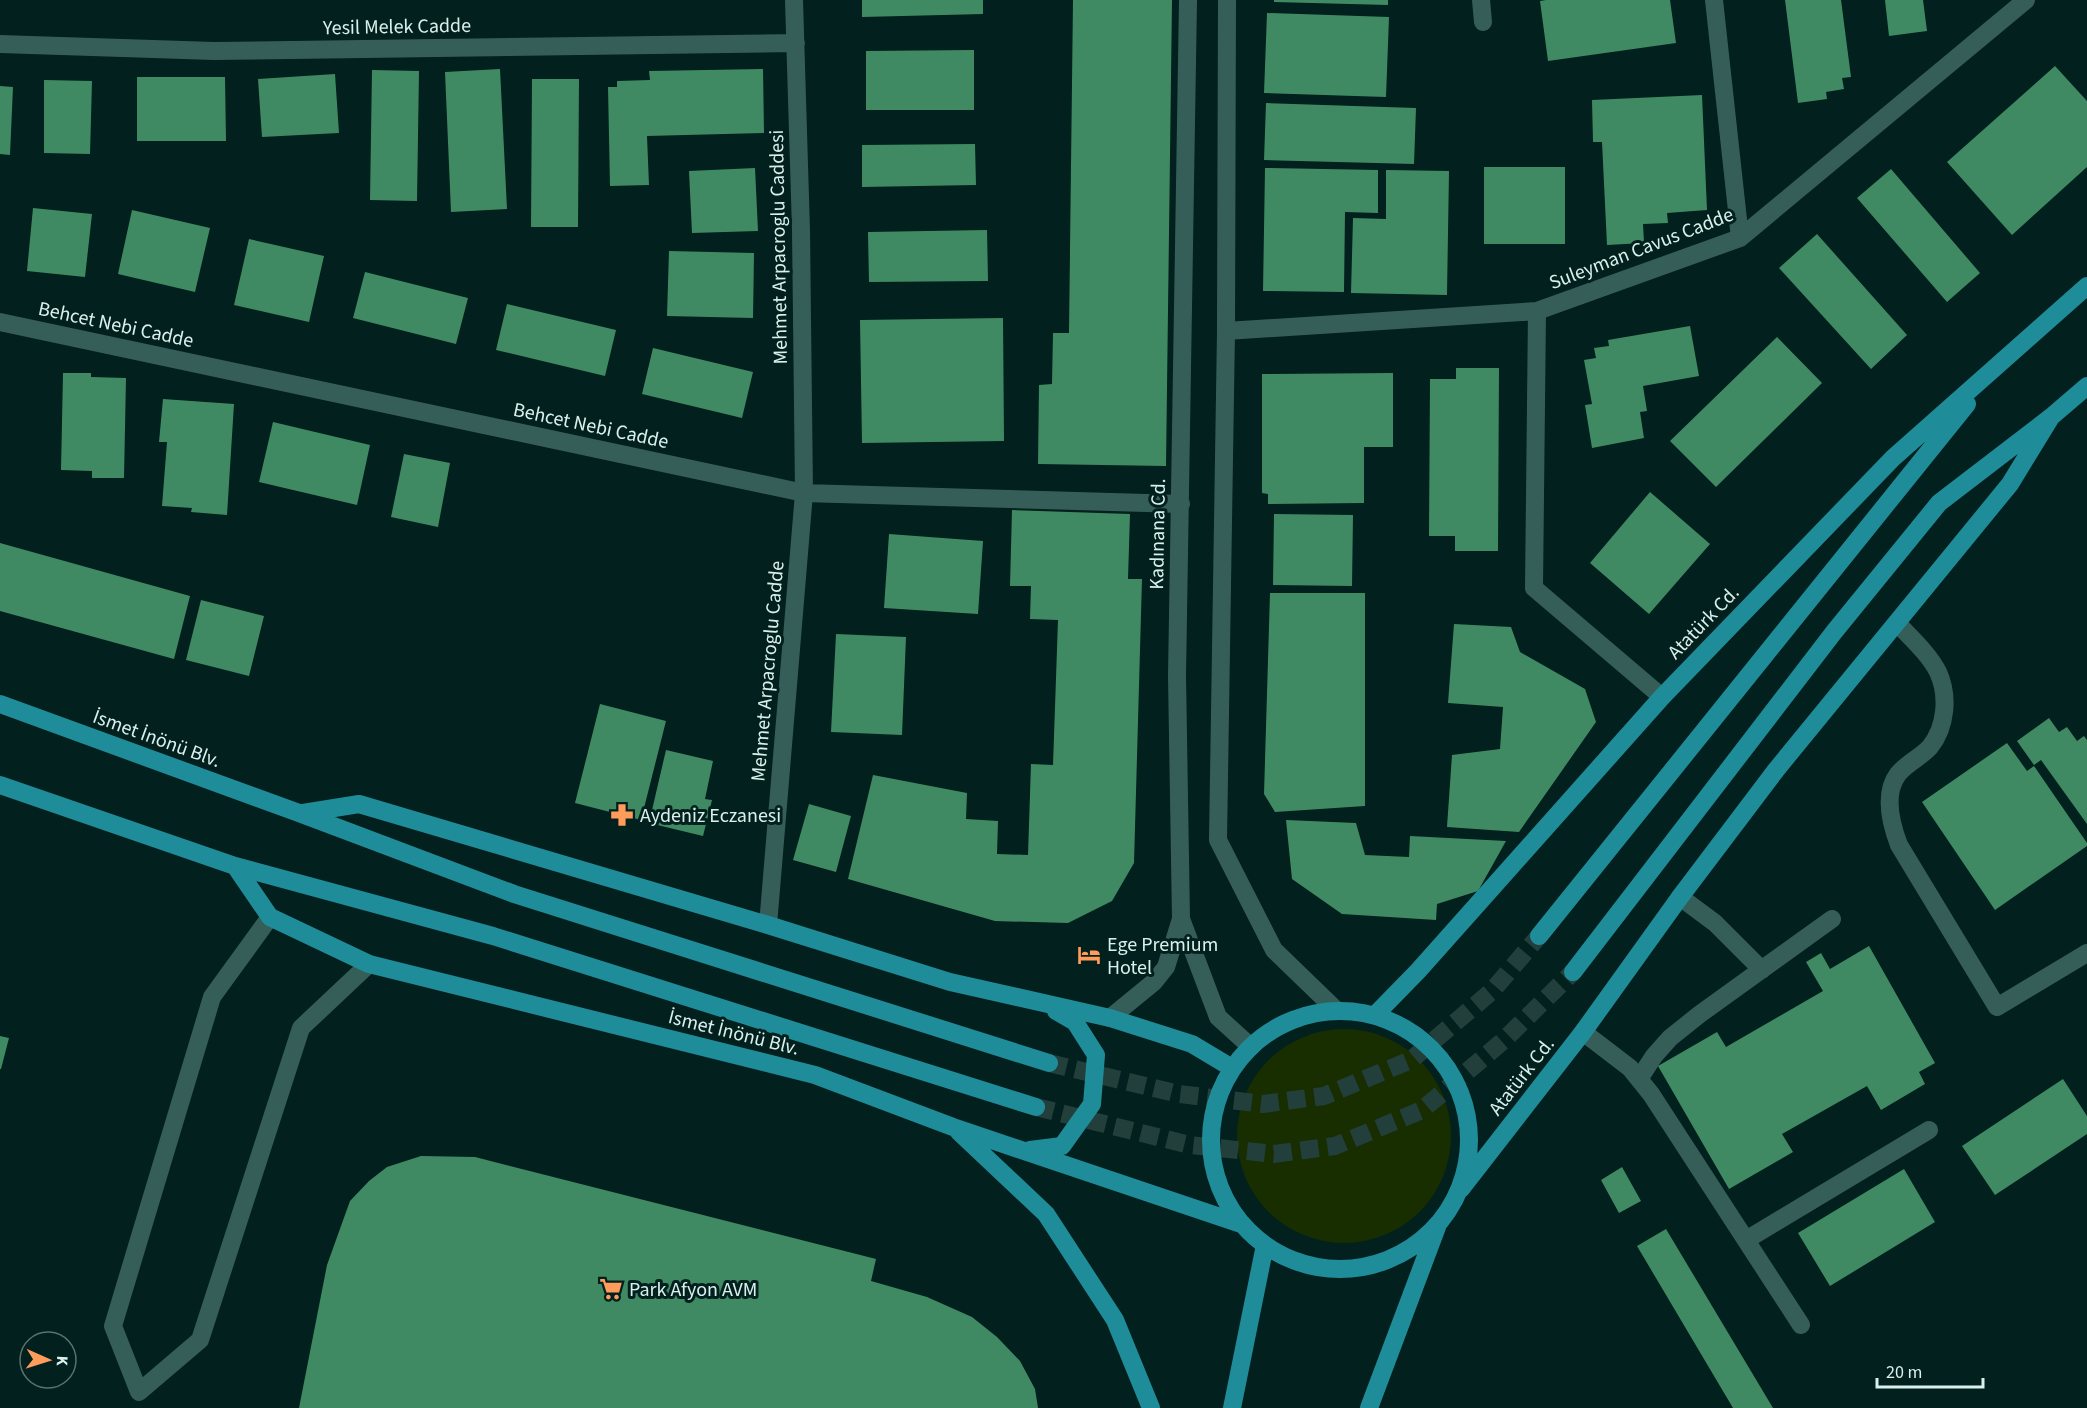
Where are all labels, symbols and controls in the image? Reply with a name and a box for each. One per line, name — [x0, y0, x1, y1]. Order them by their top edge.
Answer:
street label: Yesil Melek Cadde — [322, 12, 471, 42]
street label: Mehmet Arpacroglu Caddesi — [763, 129, 795, 365]
street label: Suleyman Cavus Cadde — [1545, 201, 1738, 297]
street label: Behcet Nebi Cadde — [36, 295, 196, 355]
street label: Behcet Nebi Cadde — [511, 396, 671, 456]
street label: Kadınana Cd. — [1143, 478, 1173, 590]
street label: Mehmet Arpacroglu Cadde — [744, 559, 792, 783]
street label: Atatürk Cd. — [1661, 580, 1746, 666]
street label: İsmet İnönü Blv. — [89, 703, 224, 775]
pharmacy icon: Aydeniz Eczanesi — [609, 802, 635, 828]
place label: Aydeniz Eczanesi — [640, 802, 781, 830]
place label: Ege Premium Hotel — [1107, 931, 1218, 982]
hotel icon: Ege Premium Hotel — [1076, 942, 1102, 968]
street label: İsmet İnönü Blv. — [665, 1003, 802, 1063]
street label: Atatürk Cd. — [1482, 1031, 1561, 1122]
supermarket icon: Park Afyon AVM — [598, 1276, 624, 1302]
place label: Park Afyon AVM — [629, 1276, 757, 1304]
north arrow — [18, 1330, 78, 1390]
scale bar — [1877, 1351, 1984, 1389]
text: K — [51, 1355, 73, 1366]
text: 20 m — [1886, 1360, 1922, 1385]

